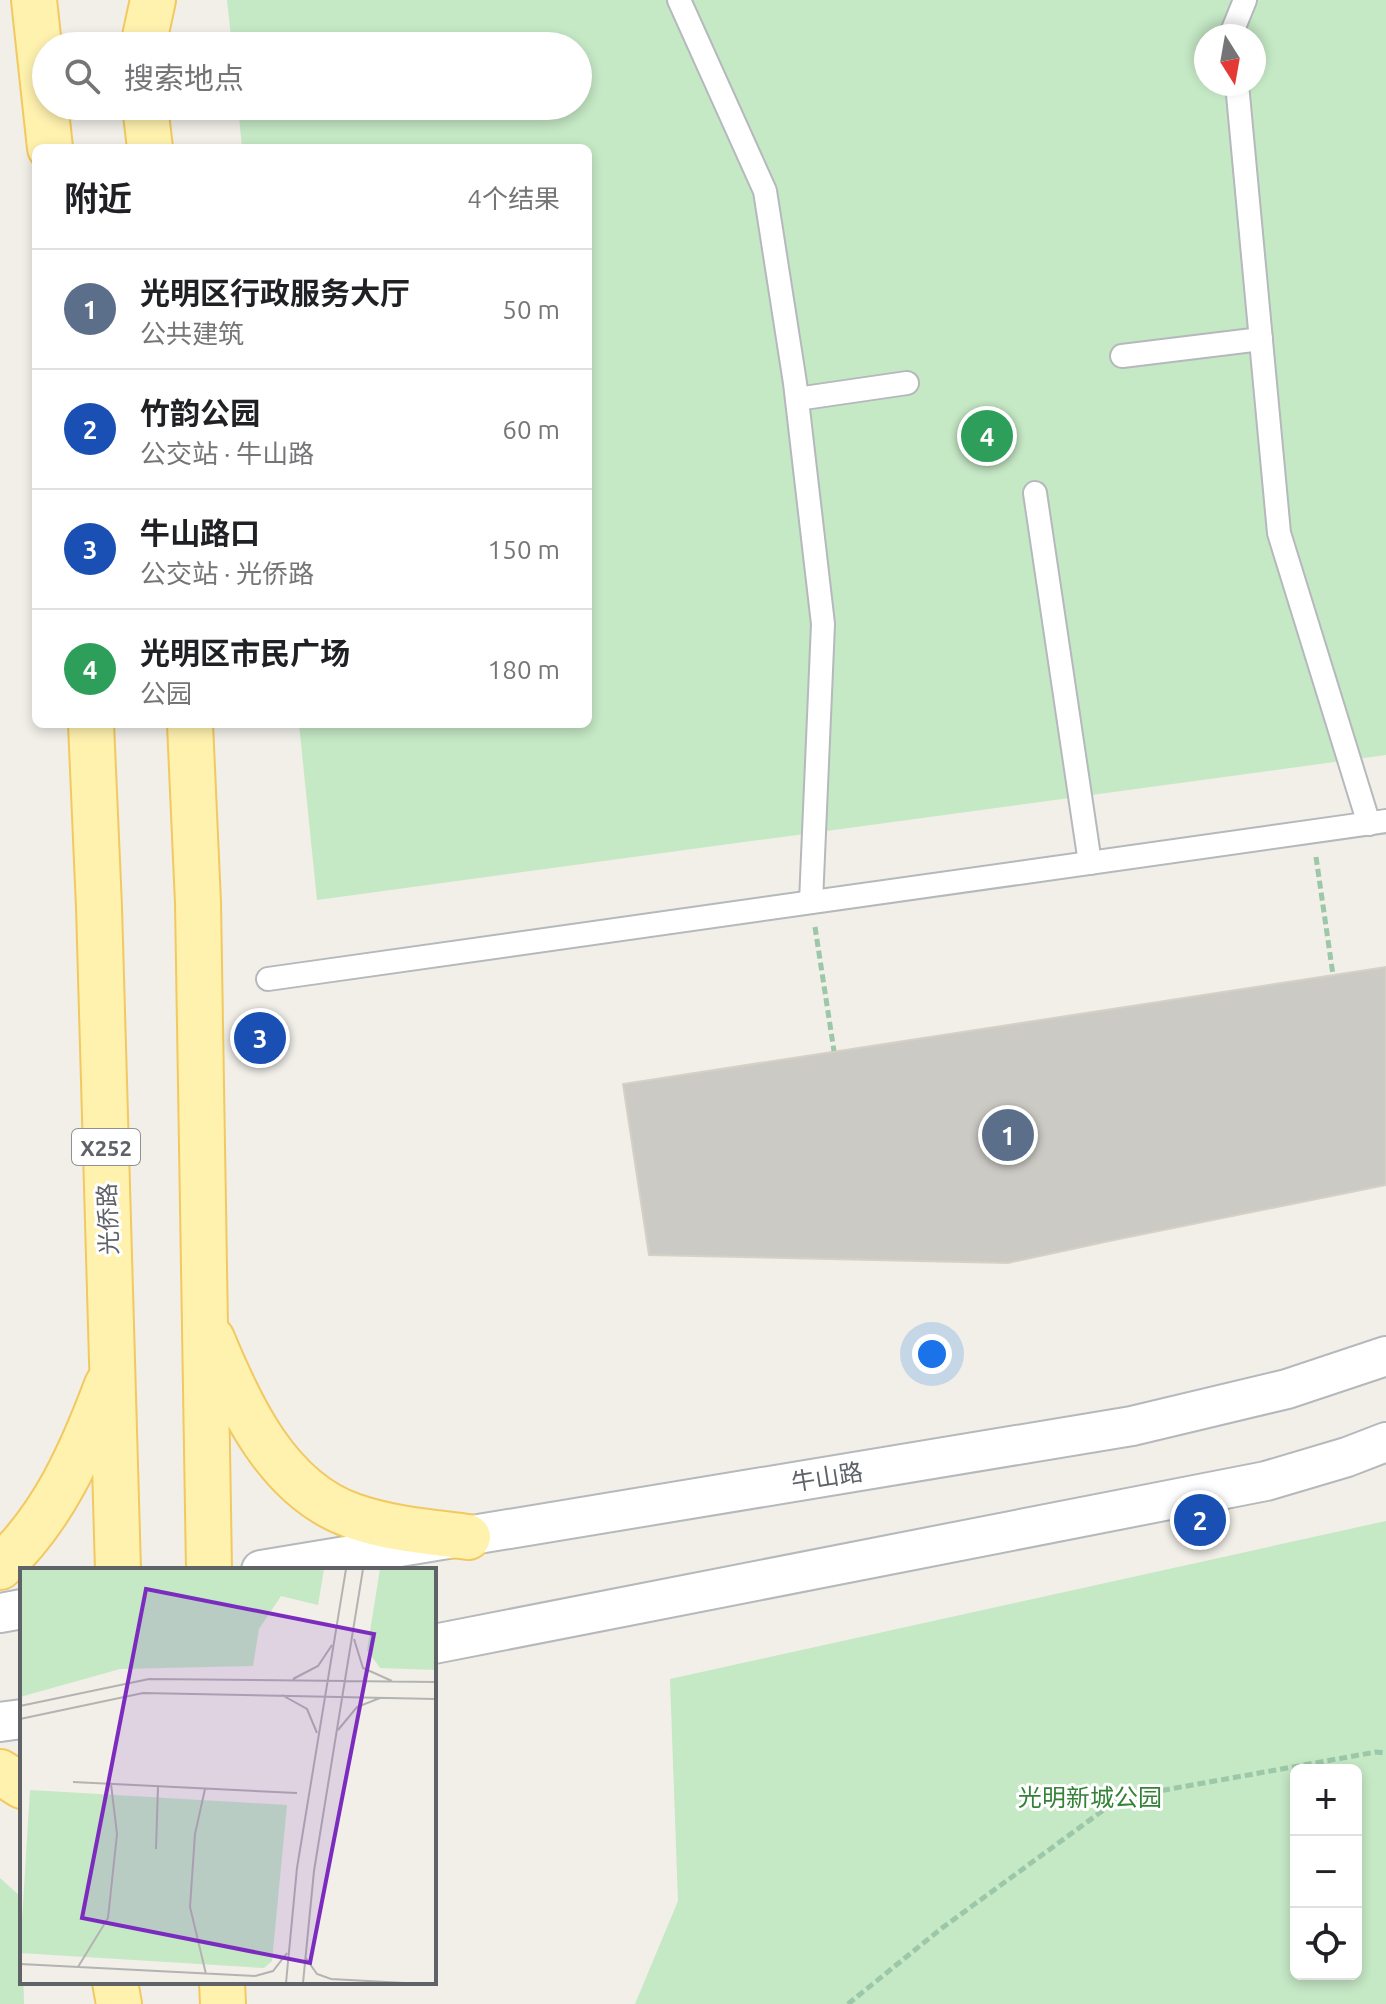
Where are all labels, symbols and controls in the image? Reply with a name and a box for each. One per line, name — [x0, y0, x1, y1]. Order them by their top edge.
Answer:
north arrow — [1194, 24, 1266, 96]
search box — [32, 32, 592, 120]
icon: search — [60, 54, 104, 98]
text: 搜索地点 — [124, 61, 244, 95]
text: 附近 — [64, 179, 132, 217]
text: 4个结果 — [467, 184, 560, 213]
text: 光明区行政服务大厅 — [140, 276, 410, 310]
text: 1 — [83, 295, 97, 324]
text: 50 m — [502, 295, 560, 324]
text: 公共建筑 — [140, 319, 244, 348]
text: 竹韵公园 — [140, 396, 260, 430]
pin: 4 — [961, 406, 1013, 466]
text: 2 — [83, 415, 97, 444]
text: 60 m — [502, 415, 560, 444]
text: 公交站 · 牛山路 — [140, 439, 314, 468]
text: 牛山路口 — [140, 516, 260, 550]
text: 3 — [83, 535, 97, 564]
text: 150 m — [488, 535, 560, 564]
text: 公交站 · 光侨路 — [140, 559, 314, 588]
text: 光明区市民广场 — [140, 636, 350, 670]
text: 4 — [83, 655, 97, 684]
text: 180 m — [488, 655, 560, 684]
text: 公园 — [140, 679, 192, 708]
pin: 3 — [234, 1008, 286, 1068]
pin: 1 — [982, 1105, 1034, 1165]
road number: X252 — [72, 1129, 140, 1165]
street label: 光侨路 — [93, 1183, 123, 1255]
your location — [912, 1334, 952, 1374]
street label: 牛山路 — [789, 1458, 865, 1496]
pin: 2 — [1174, 1490, 1226, 1550]
inset map — [20, 1568, 436, 1984]
map controls — [1290, 1764, 1362, 1980]
button: + — [1290, 1764, 1362, 1836]
park label: 光明新城公园 — [1018, 1784, 1162, 1811]
button: − — [1290, 1836, 1362, 1908]
button: locate — [1290, 1908, 1362, 1980]

